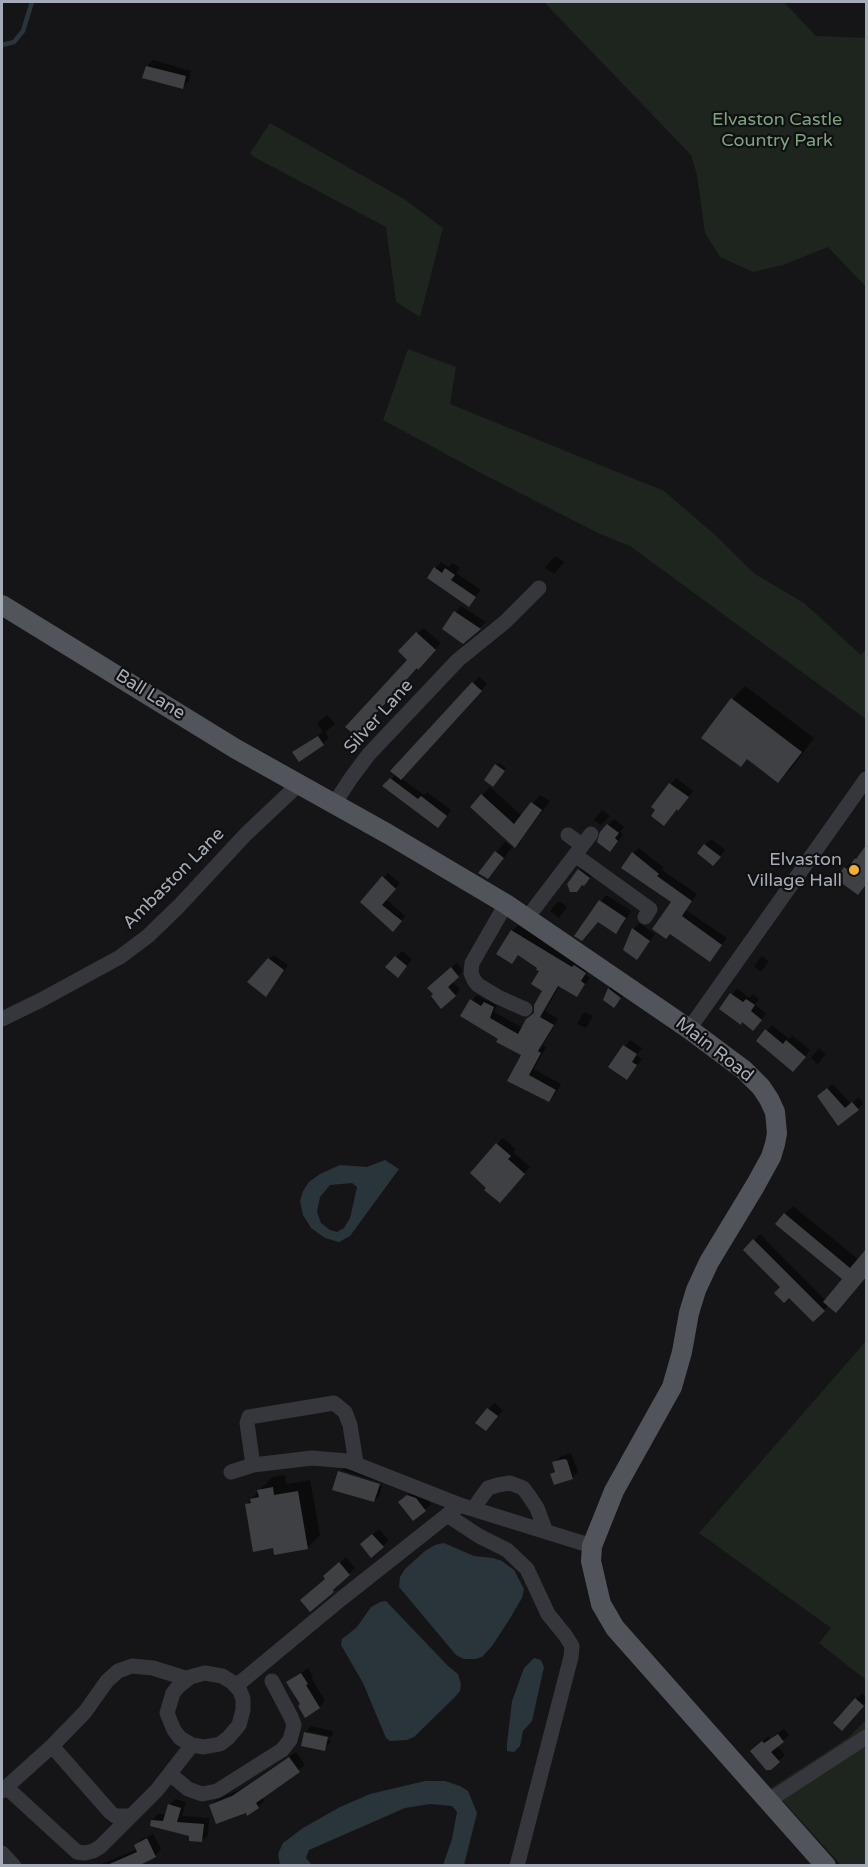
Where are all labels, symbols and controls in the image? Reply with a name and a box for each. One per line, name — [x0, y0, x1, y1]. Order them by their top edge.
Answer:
park label: Elvaston Castle Country Park — [712, 109, 842, 152]
street label: Ball Lane — [111, 665, 189, 725]
street label: Silver Lane — [340, 675, 418, 759]
street label: Ambaston Lane — [119, 824, 229, 934]
place label: Elvaston Village Hall — [747, 849, 842, 892]
marker: Elvaston Village Hall — [847, 863, 861, 877]
street label: Main Road — [671, 1013, 757, 1087]

